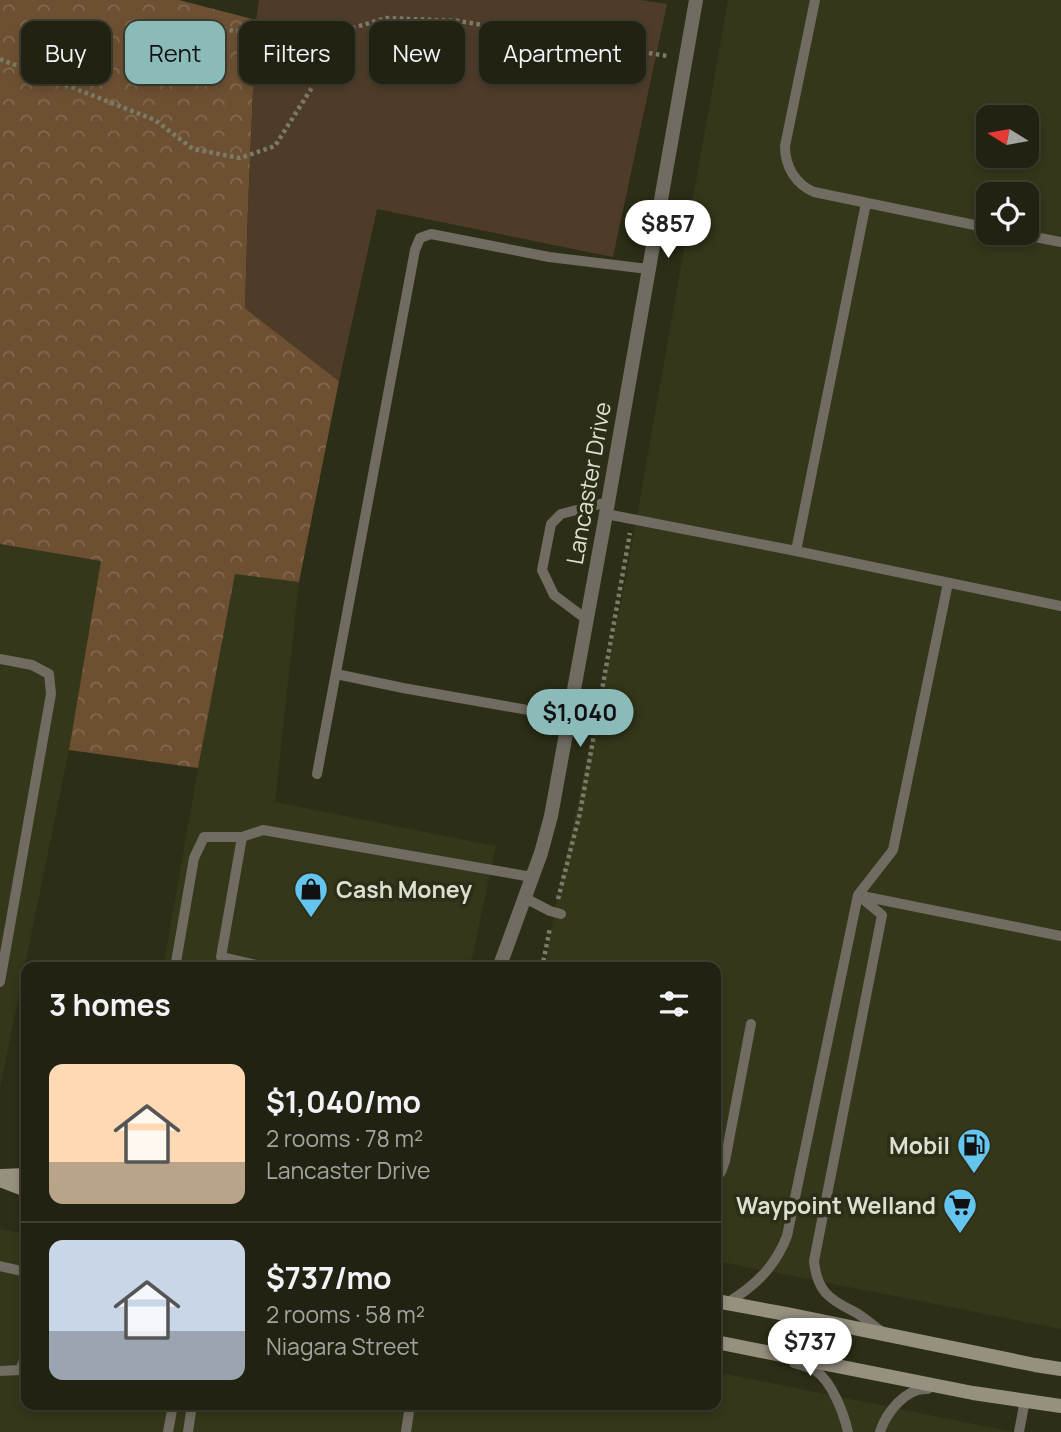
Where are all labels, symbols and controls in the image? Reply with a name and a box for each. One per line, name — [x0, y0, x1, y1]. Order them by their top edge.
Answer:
chip: Buy — [21, 21, 111, 84]
chip: Rent — [125, 21, 225, 84]
chip: Filters — [239, 21, 355, 84]
chip: New — [369, 21, 465, 84]
chip: Apartment — [479, 21, 646, 84]
north arrow — [976, 105, 1040, 168]
map controls — [976, 105, 1039, 245]
button: locate — [976, 182, 1039, 245]
pin: $857 — [627, 201, 709, 260]
text: $857 — [641, 207, 695, 239]
street label: Lancaster Drive — [558, 399, 618, 567]
pin: $1,040 — [523, 690, 637, 749]
text: $1,040 — [543, 696, 617, 728]
shop icon: Cash Money — [292, 870, 330, 919]
place label: Cash Money — [336, 873, 472, 905]
text: 3 homes — [49, 984, 171, 1025]
icon: filters — [655, 985, 693, 1023]
text: $1,040/mo — [266, 1081, 421, 1122]
icon: home — [105, 1092, 189, 1176]
text: 2 rooms · 78 m² — [266, 1122, 423, 1154]
fuel station icon: Mobil — [955, 1126, 993, 1175]
place label: Mobil — [889, 1129, 950, 1161]
text: Lancaster Drive — [266, 1154, 430, 1186]
supermarket icon: Waypoint Welland — [941, 1186, 979, 1235]
place label: Waypoint Welland — [736, 1189, 936, 1221]
text: $737/mo — [266, 1257, 392, 1298]
icon: home — [105, 1268, 189, 1352]
text: 2 rooms · 58 m² — [266, 1298, 425, 1330]
pin: $737 — [769, 1318, 851, 1378]
text: $737 — [784, 1325, 836, 1357]
text: Niagara Street — [266, 1330, 419, 1362]

